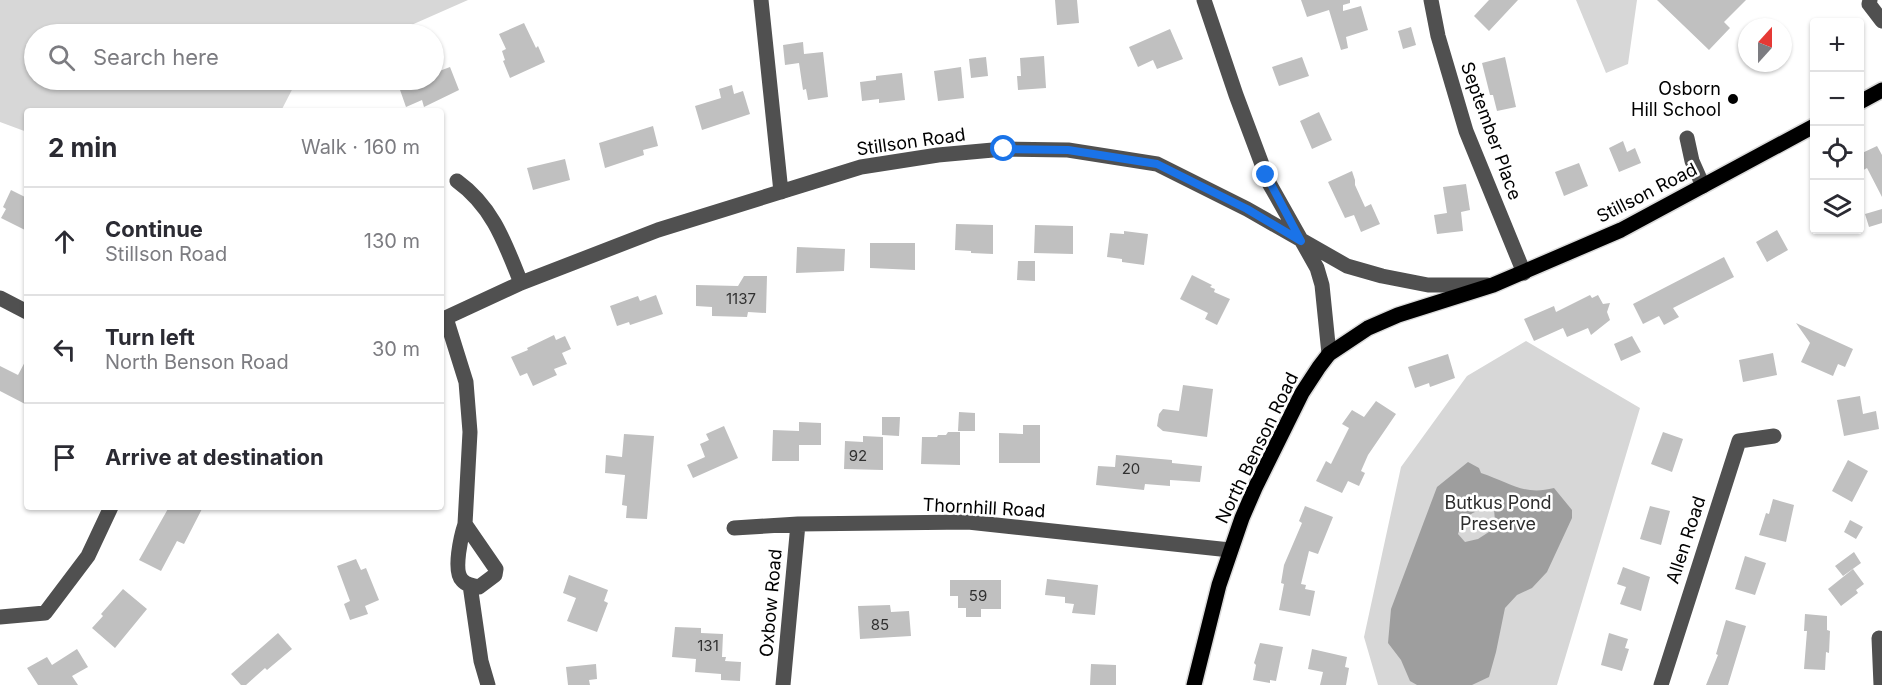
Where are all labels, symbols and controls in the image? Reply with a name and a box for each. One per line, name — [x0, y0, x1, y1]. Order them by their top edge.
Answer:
north arrow — [1738, 18, 1792, 72]
map controls — [1810, 18, 1864, 234]
button: + — [1810, 18, 1864, 72]
search box — [24, 24, 444, 90]
icon: search — [45, 41, 78, 74]
text: Search here — [93, 44, 219, 70]
street label: September Place — [1457, 59, 1526, 203]
button: − — [1810, 72, 1864, 126]
place label: Osborn Hill School — [1631, 78, 1721, 120]
marker: Osborn Hill School — [1726, 92, 1740, 106]
street label: Stillson Road — [855, 123, 967, 160]
button: locate — [1810, 126, 1864, 180]
text: 2 min — [48, 132, 118, 163]
text: Walk · 160 m — [301, 135, 420, 159]
route start — [990, 135, 1016, 161]
street label: Stillson Road — [1593, 158, 1701, 227]
route end — [1252, 161, 1278, 187]
button: layers — [1810, 180, 1864, 234]
text: Continue — [105, 216, 203, 242]
icon: ahead — [48, 225, 81, 258]
text: 130 m — [364, 229, 420, 253]
text: Stillson Road — [105, 242, 227, 266]
house number: 1137 — [726, 289, 756, 308]
text: Turn left — [105, 324, 195, 350]
icon: left — [48, 333, 81, 366]
text: 30 m — [372, 337, 420, 361]
text: North Benson Road — [105, 350, 289, 374]
street label: North Benson Road — [1211, 369, 1302, 527]
icon: arrive — [48, 441, 81, 474]
text: Arrive at destination — [105, 444, 324, 470]
house number: 92 — [849, 446, 867, 465]
house number: 20 — [1122, 459, 1140, 478]
park label: Butkus Pond Preserve — [1444, 492, 1552, 534]
street label: Allen Road — [1662, 493, 1710, 586]
street label: Thornhill Road — [922, 494, 1046, 521]
street label: Oxbow Road — [755, 548, 786, 658]
house number: 59 — [969, 586, 987, 605]
house number: 85 — [871, 615, 889, 634]
house number: 131 — [697, 636, 719, 655]

